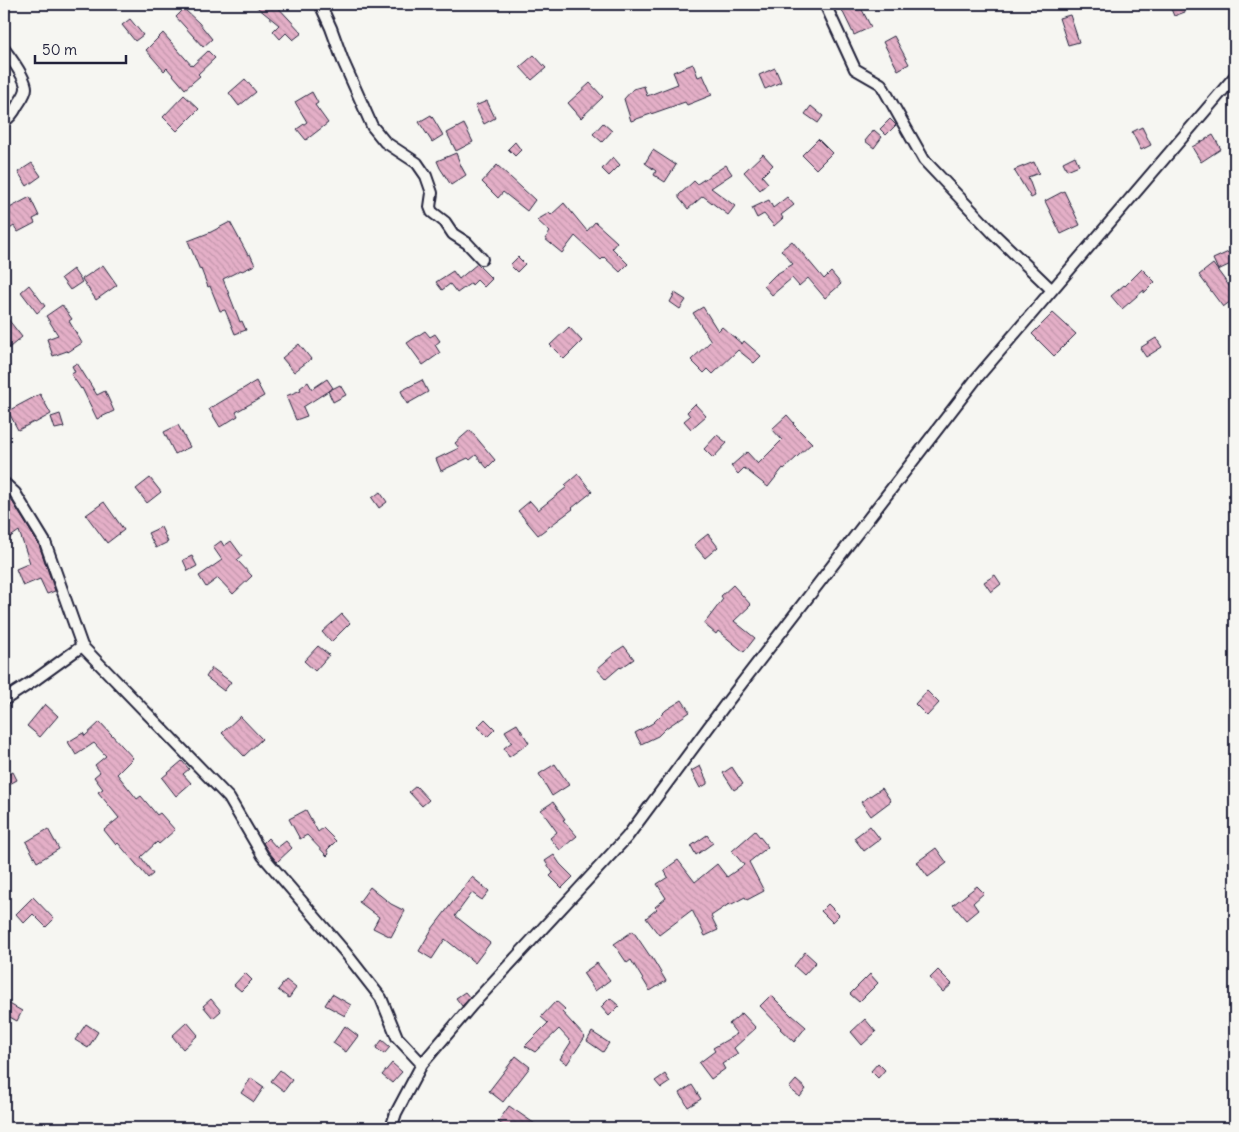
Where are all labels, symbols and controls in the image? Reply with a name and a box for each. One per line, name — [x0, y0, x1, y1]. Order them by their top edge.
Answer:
scale bar — [35, 32, 126, 64]
text: 50 m — [42, 40, 77, 59]

